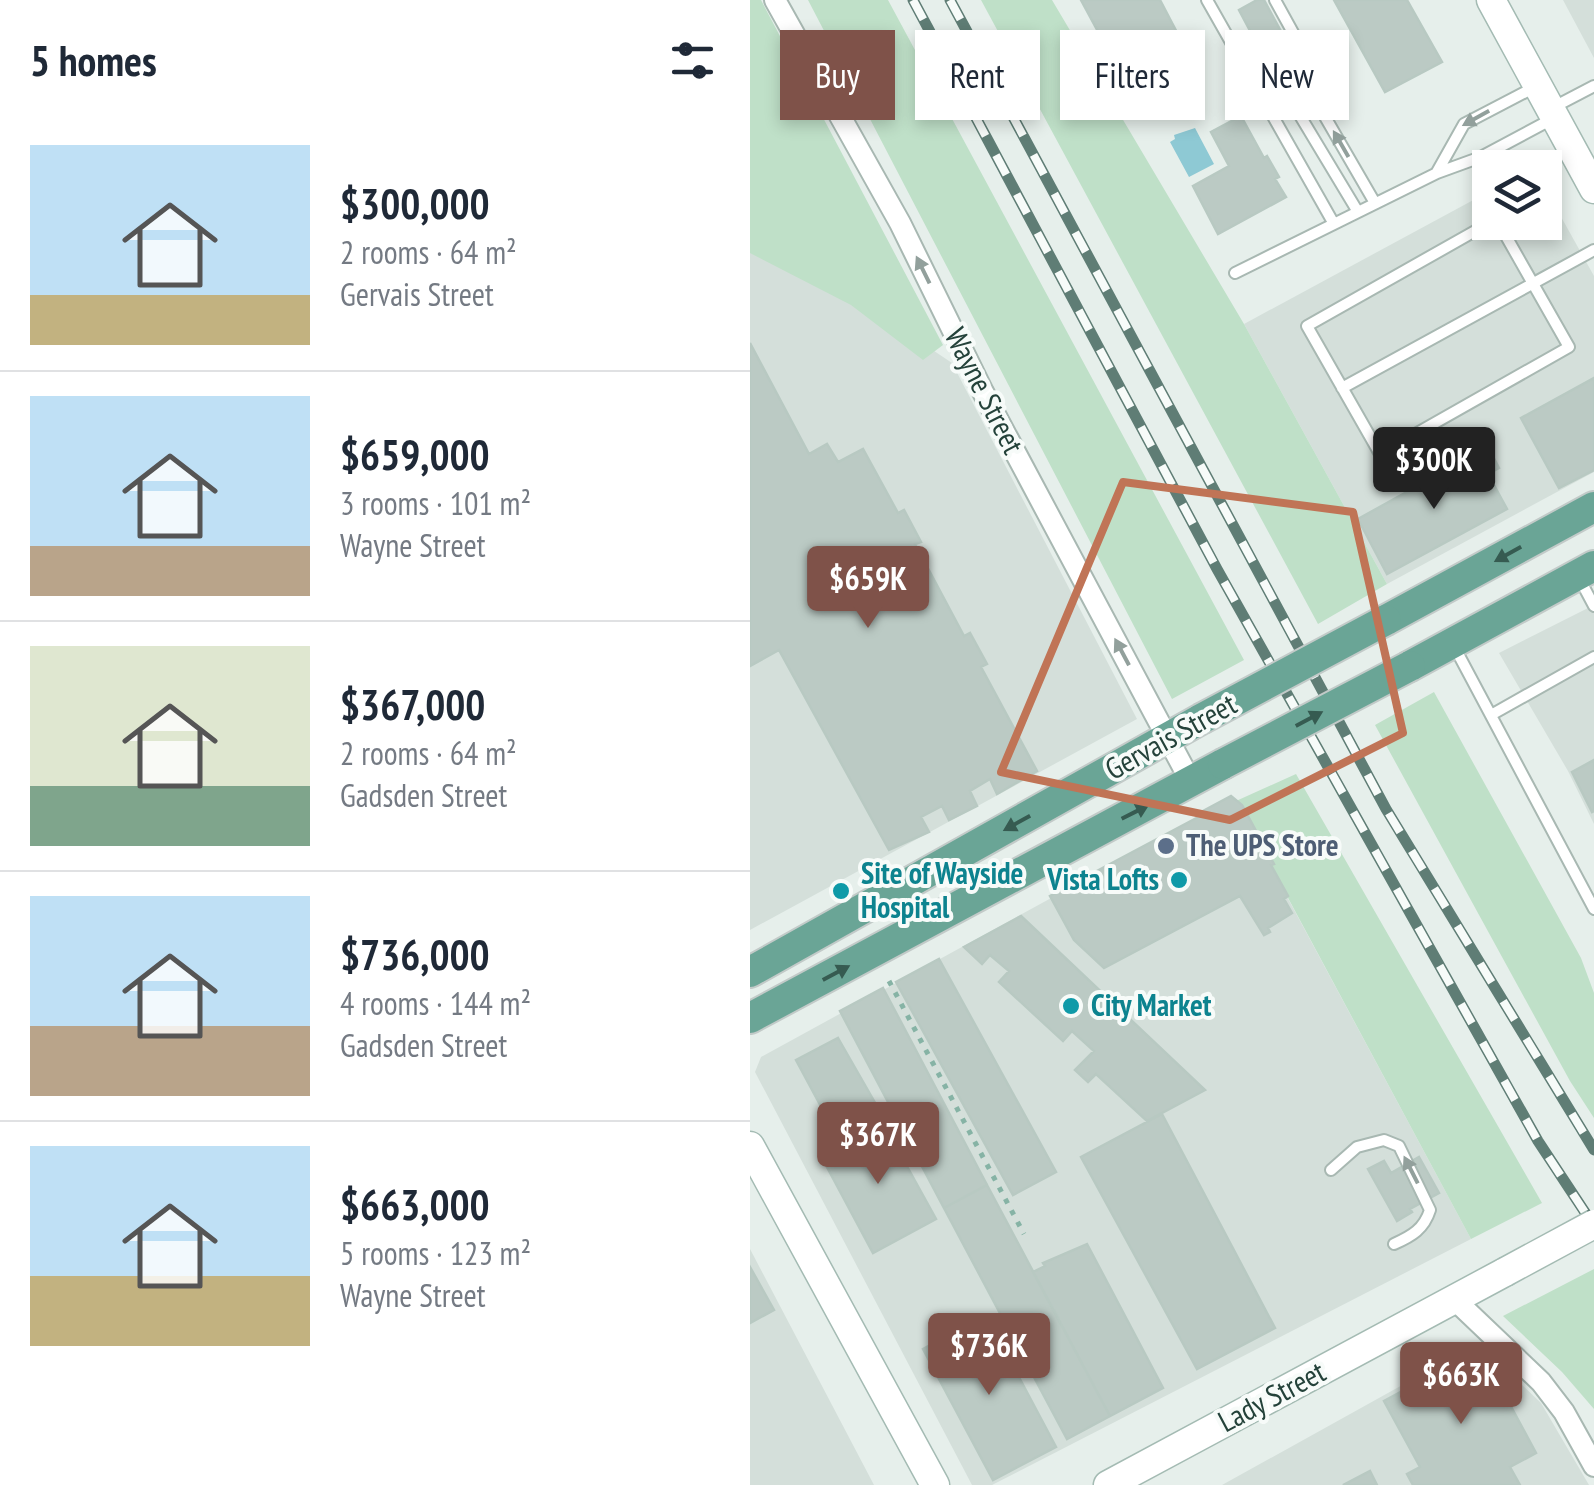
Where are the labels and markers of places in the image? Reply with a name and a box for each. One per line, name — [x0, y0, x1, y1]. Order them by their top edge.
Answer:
pin: $300K — [1364, 427, 1504, 512]
pin: $659K — [798, 546, 938, 631]
place label: The UPS Store — [1186, 825, 1339, 864]
marker: The UPS Store — [1155, 835, 1177, 857]
place label: Site of Wayside Hospital — [861, 853, 1023, 926]
place label: Vista Lofts — [1046, 859, 1159, 898]
marker: Vista Lofts — [1168, 869, 1190, 891]
marker: Site of Wayside Hospital — [830, 880, 852, 902]
place label: City Market — [1091, 985, 1212, 1024]
marker: City Market — [1060, 995, 1082, 1017]
pin: $367K — [808, 1102, 948, 1187]
pin: $736K — [919, 1313, 1059, 1398]
pin: $663K — [1391, 1342, 1531, 1427]

